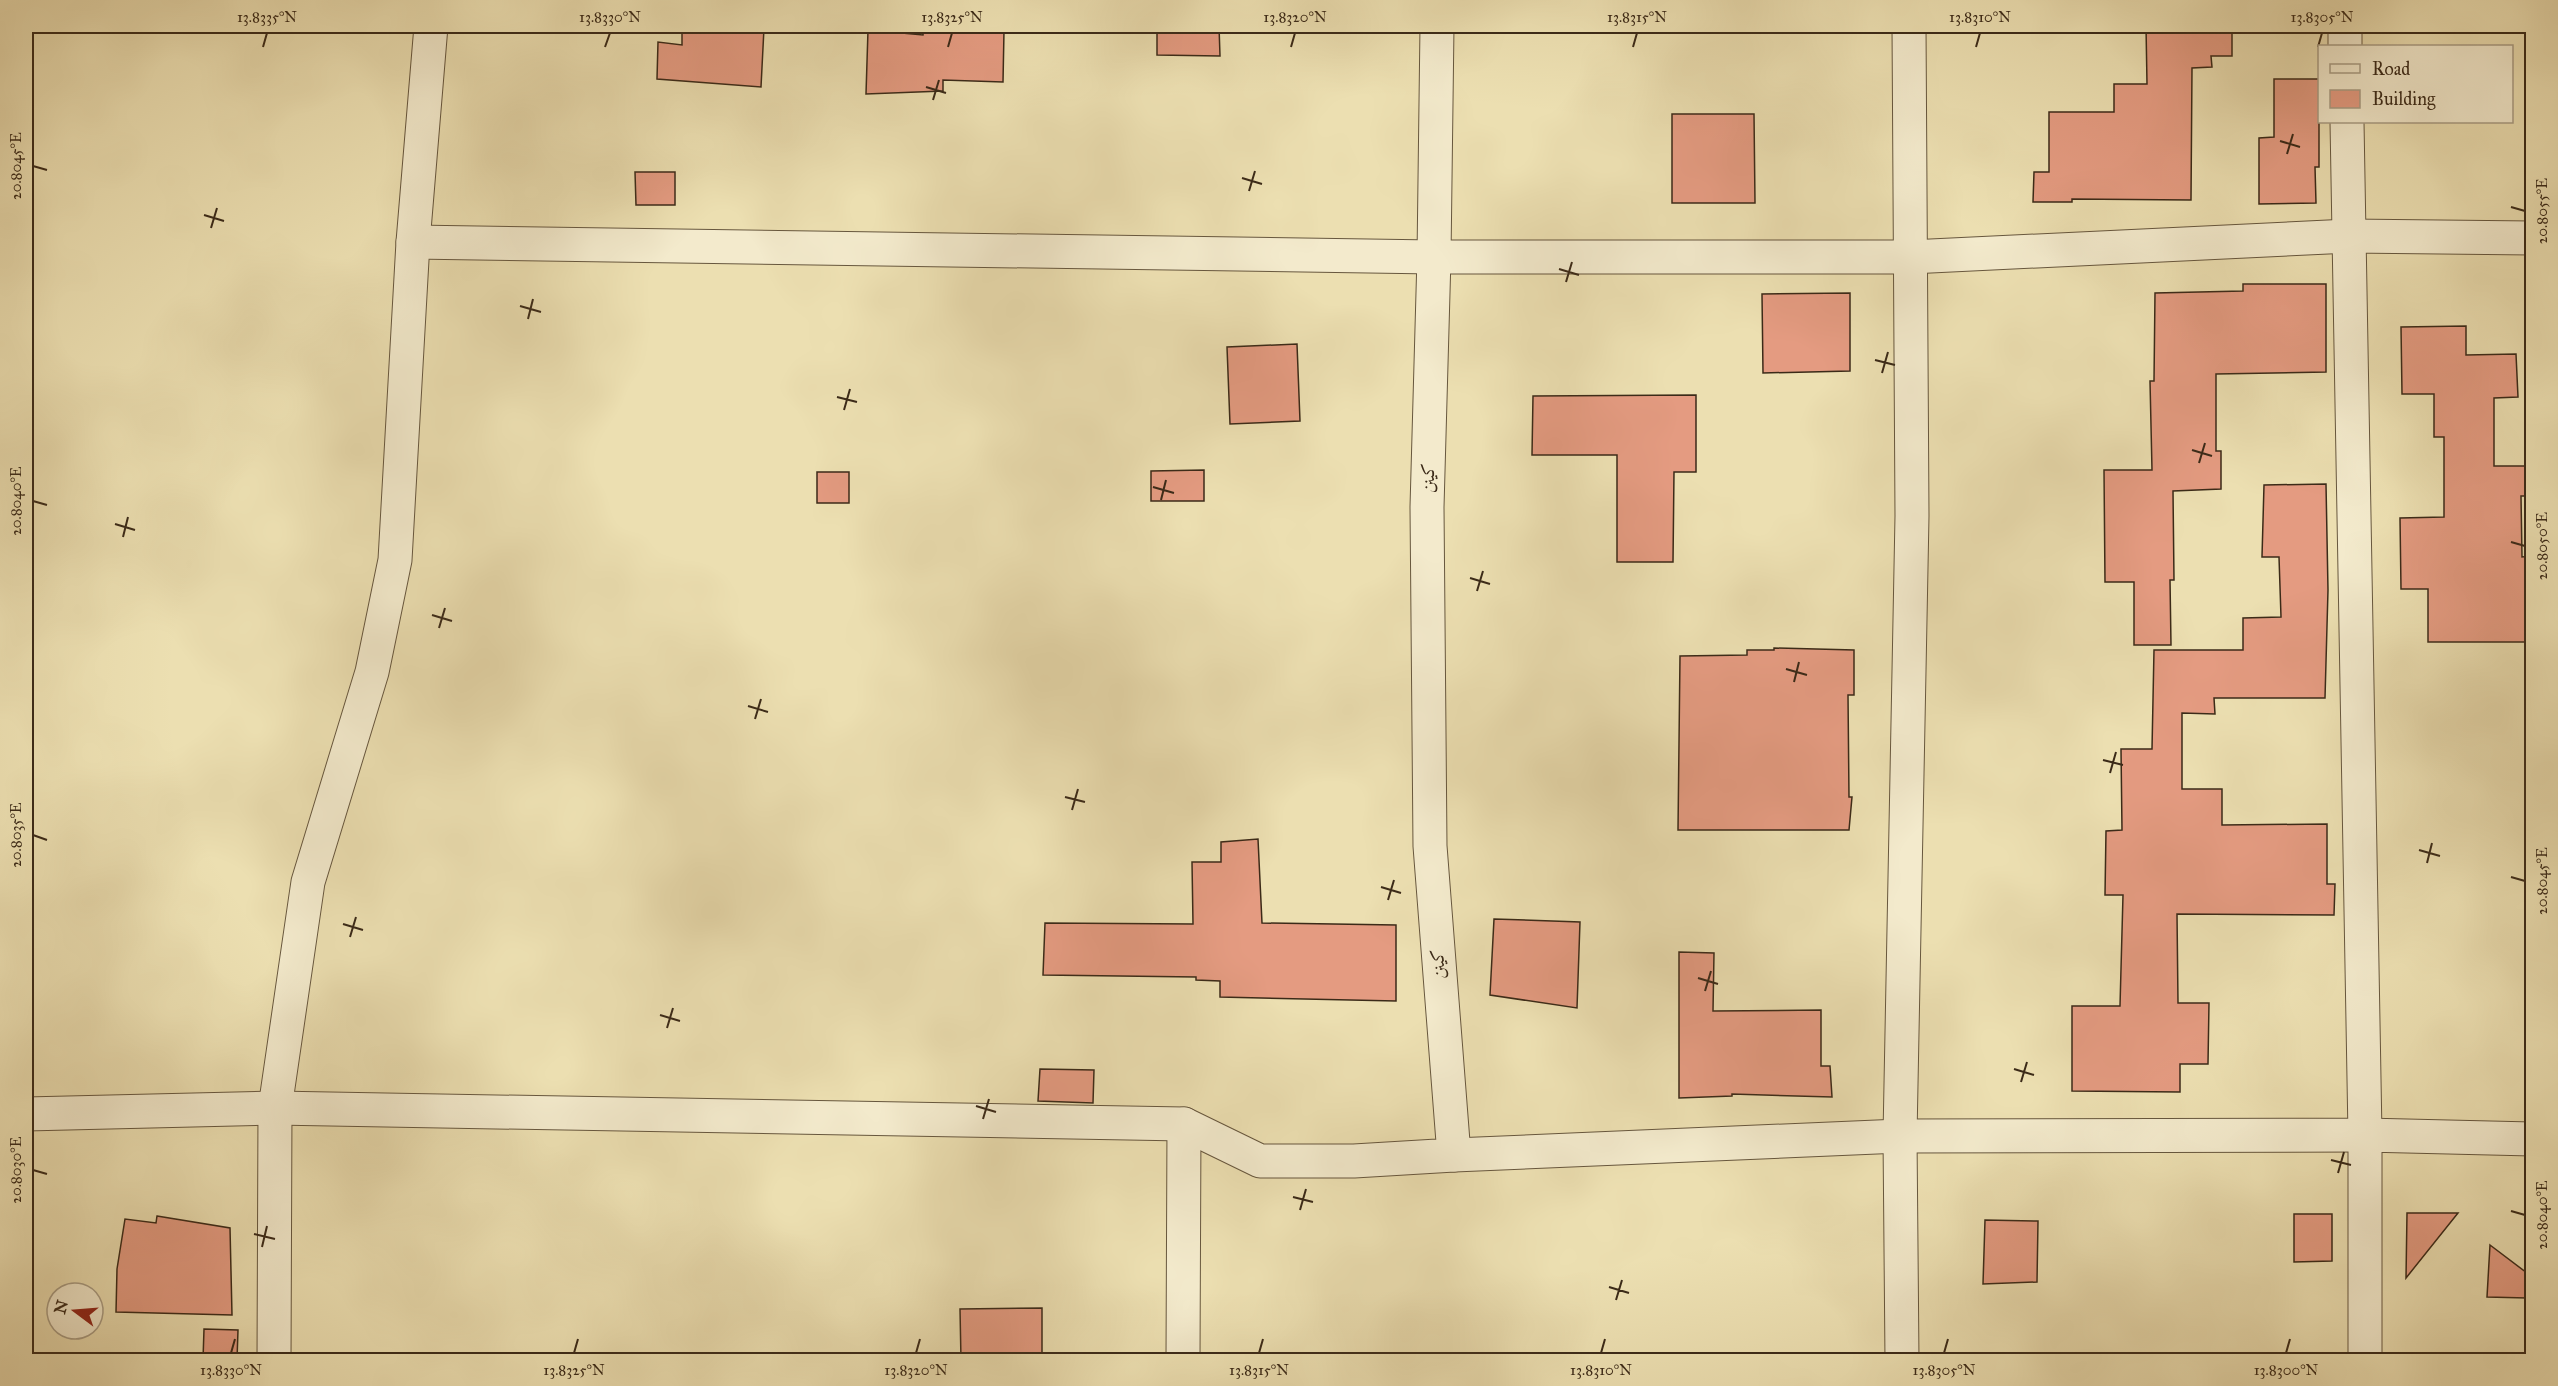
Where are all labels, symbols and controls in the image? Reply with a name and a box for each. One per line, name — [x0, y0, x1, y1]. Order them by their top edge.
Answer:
text: 13.8335°N — [237, 8, 297, 26]
text: 13.8330°N — [579, 8, 641, 26]
text: 13.8325°N — [921, 8, 983, 26]
text: 13.8320°N — [1263, 8, 1327, 26]
text: 13.8315°N — [1607, 8, 1667, 26]
text: 13.8310°N — [1949, 8, 2011, 26]
text: 13.8305°N — [2291, 8, 2354, 26]
legend — [2318, 45, 2513, 123]
text: Road — [2372, 58, 2410, 80]
text: Building — [2372, 88, 2436, 111]
text: 20.8045°E — [7, 132, 25, 200]
text: 20.8055°E — [2533, 178, 2551, 244]
street label: كينن — [1417, 463, 1439, 493]
text: 20.8040°E — [7, 466, 25, 536]
text: 20.8050°E — [2533, 512, 2551, 580]
text: 20.8035°E — [7, 802, 25, 868]
text: 20.8045°E — [2533, 847, 2551, 915]
street label: كينن — [1426, 948, 1450, 980]
text: 20.8030°E — [7, 1136, 25, 1203]
text: 20.8040°E — [2533, 1180, 2551, 1250]
north arrow — [45, 1281, 105, 1341]
text: N — [50, 1297, 72, 1316]
text: 13.8330°N — [200, 1361, 262, 1379]
text: 13.8325°N — [543, 1361, 605, 1379]
text: 13.8320°N — [884, 1361, 948, 1379]
text: 13.8315°N — [1229, 1361, 1289, 1379]
text: 13.8310°N — [1570, 1361, 1632, 1379]
text: 13.8305°N — [1913, 1361, 1976, 1379]
text: 13.8300°N — [2254, 1361, 2319, 1379]

